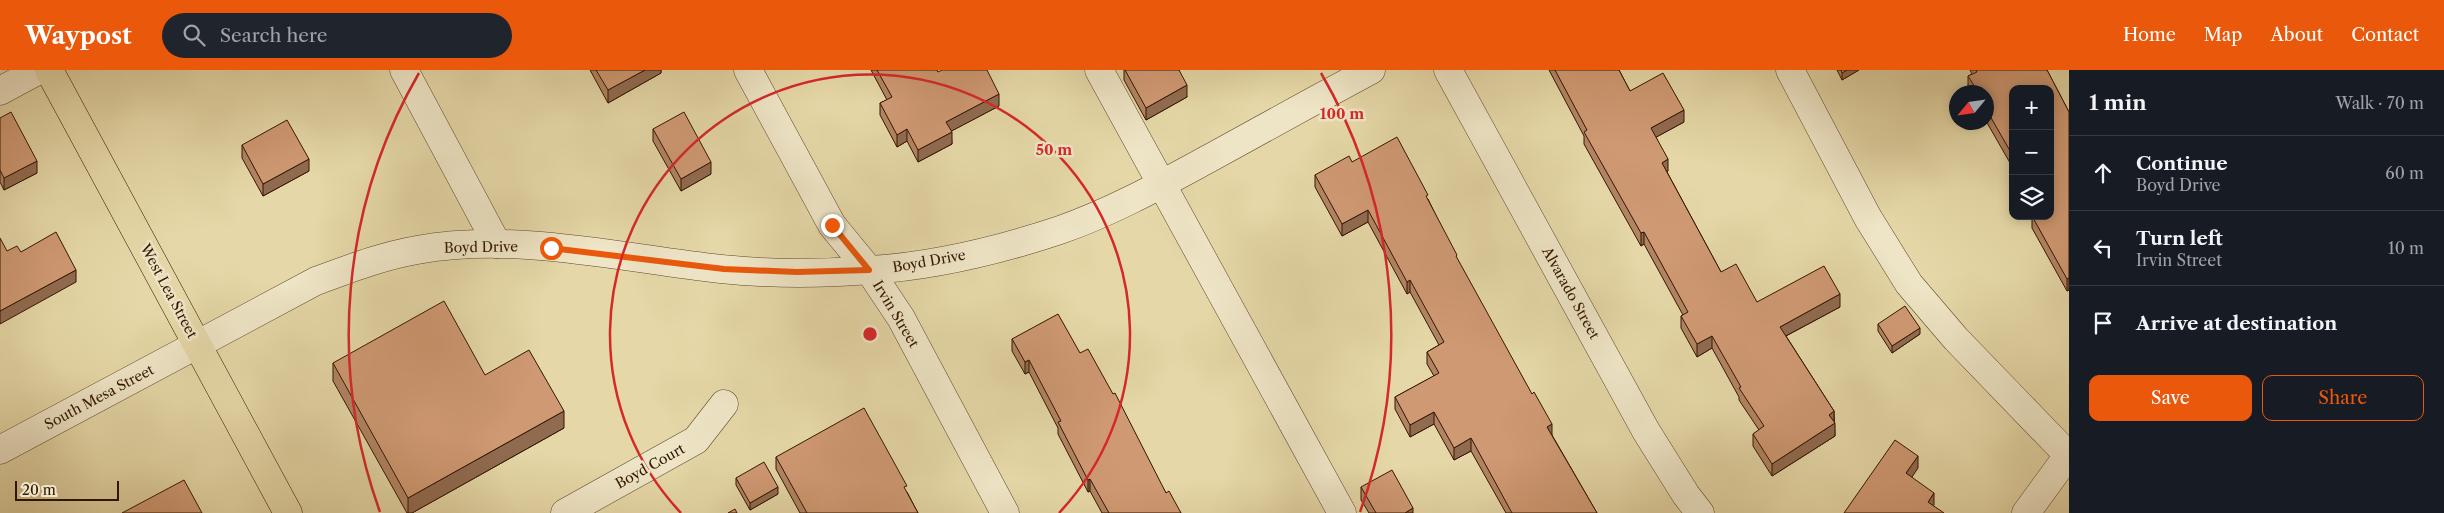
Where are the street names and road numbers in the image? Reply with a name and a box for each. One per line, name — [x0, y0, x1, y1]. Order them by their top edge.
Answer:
street label: Boyd Drive — [444, 237, 518, 257]
street label: West Lea Street — [136, 240, 201, 341]
street label: Alvarado Street — [1538, 243, 1604, 342]
street label: Boyd Drive — [891, 246, 967, 276]
street label: Irvin Street — [869, 277, 923, 351]
street label: South Mesa Street — [41, 361, 157, 433]
street label: Boyd Court — [612, 440, 688, 492]

